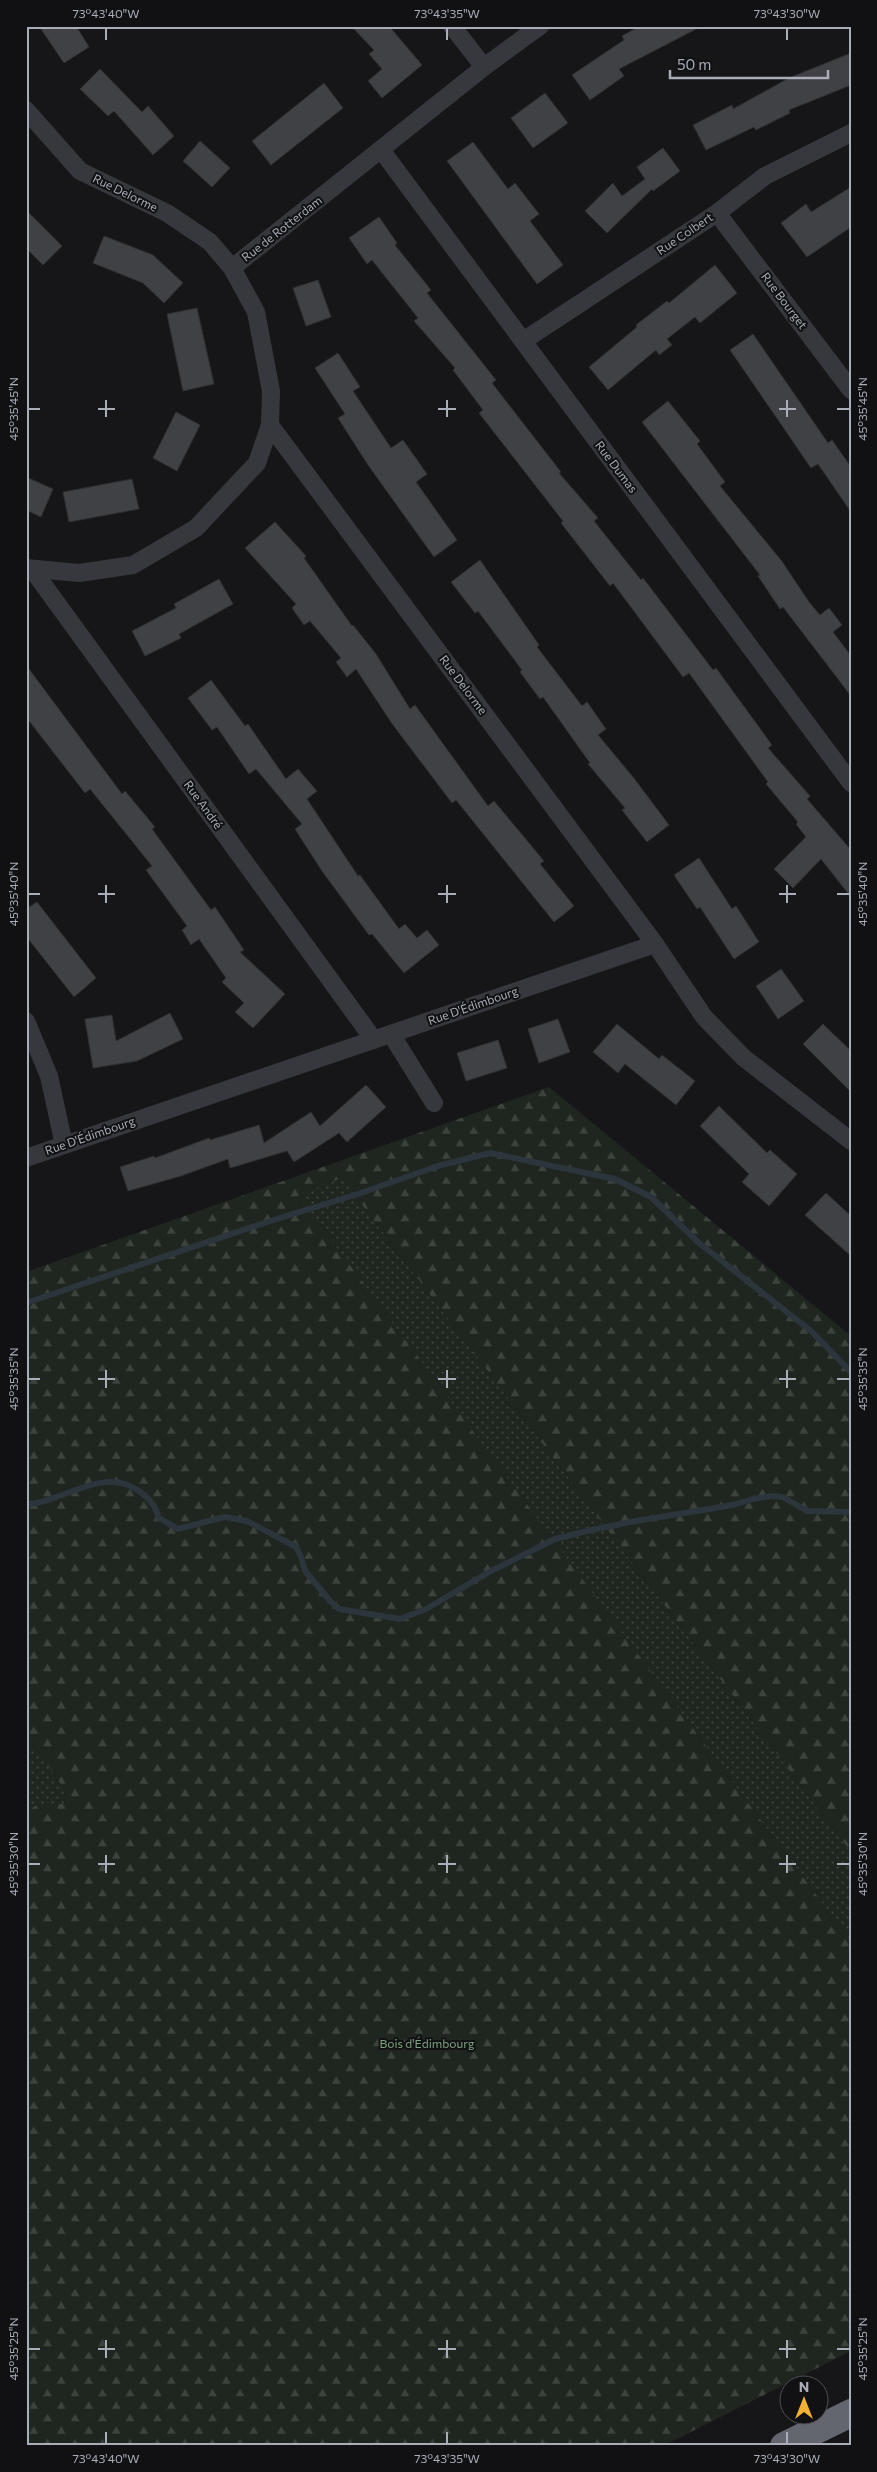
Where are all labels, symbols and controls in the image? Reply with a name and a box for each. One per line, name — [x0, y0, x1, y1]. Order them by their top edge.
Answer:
text: 73°43'40"W — [72, 6, 140, 20]
text: 73°43'35"W — [414, 6, 480, 20]
text: 73°43'30"W — [754, 6, 820, 20]
scale bar — [670, 48, 827, 80]
text: 50 m — [677, 55, 711, 73]
street label: Rue Delorme — [91, 170, 160, 214]
street label: Rue de Rotterdam — [238, 193, 324, 264]
street label: Rue Colbert — [654, 209, 715, 257]
street label: Rue Bourget — [759, 269, 811, 332]
text: 45°35'45"N — [6, 377, 20, 441]
text: 45°35'45"N — [855, 377, 869, 441]
street label: Rue Dumas — [593, 438, 641, 495]
street label: Rue Delorme — [437, 652, 491, 717]
street label: Rue André — [182, 778, 226, 831]
text: 45°35'40"N — [6, 862, 20, 926]
text: 45°35'40"N — [855, 862, 869, 926]
street label: Rue D'Édimbourg — [426, 983, 520, 1027]
street label: Rue D'Édimbourg — [43, 1113, 137, 1157]
text: 45°35'35"N — [6, 1347, 20, 1411]
text: 45°35'35"N — [855, 1347, 869, 1411]
text: 45°35'30"N — [6, 1832, 20, 1896]
text: 45°35'30"N — [855, 1832, 869, 1896]
park label: Bois d'Édimbourg — [380, 2036, 475, 2050]
text: 45°35'25"N — [6, 2318, 20, 2380]
text: 45°35'25"N — [855, 2318, 869, 2380]
north arrow — [780, 2374, 830, 2424]
text: N — [799, 2378, 809, 2395]
text: 73°43'40"W — [72, 2451, 140, 2465]
text: 73°43'35"W — [414, 2451, 480, 2465]
text: 73°43'30"W — [754, 2451, 820, 2465]

